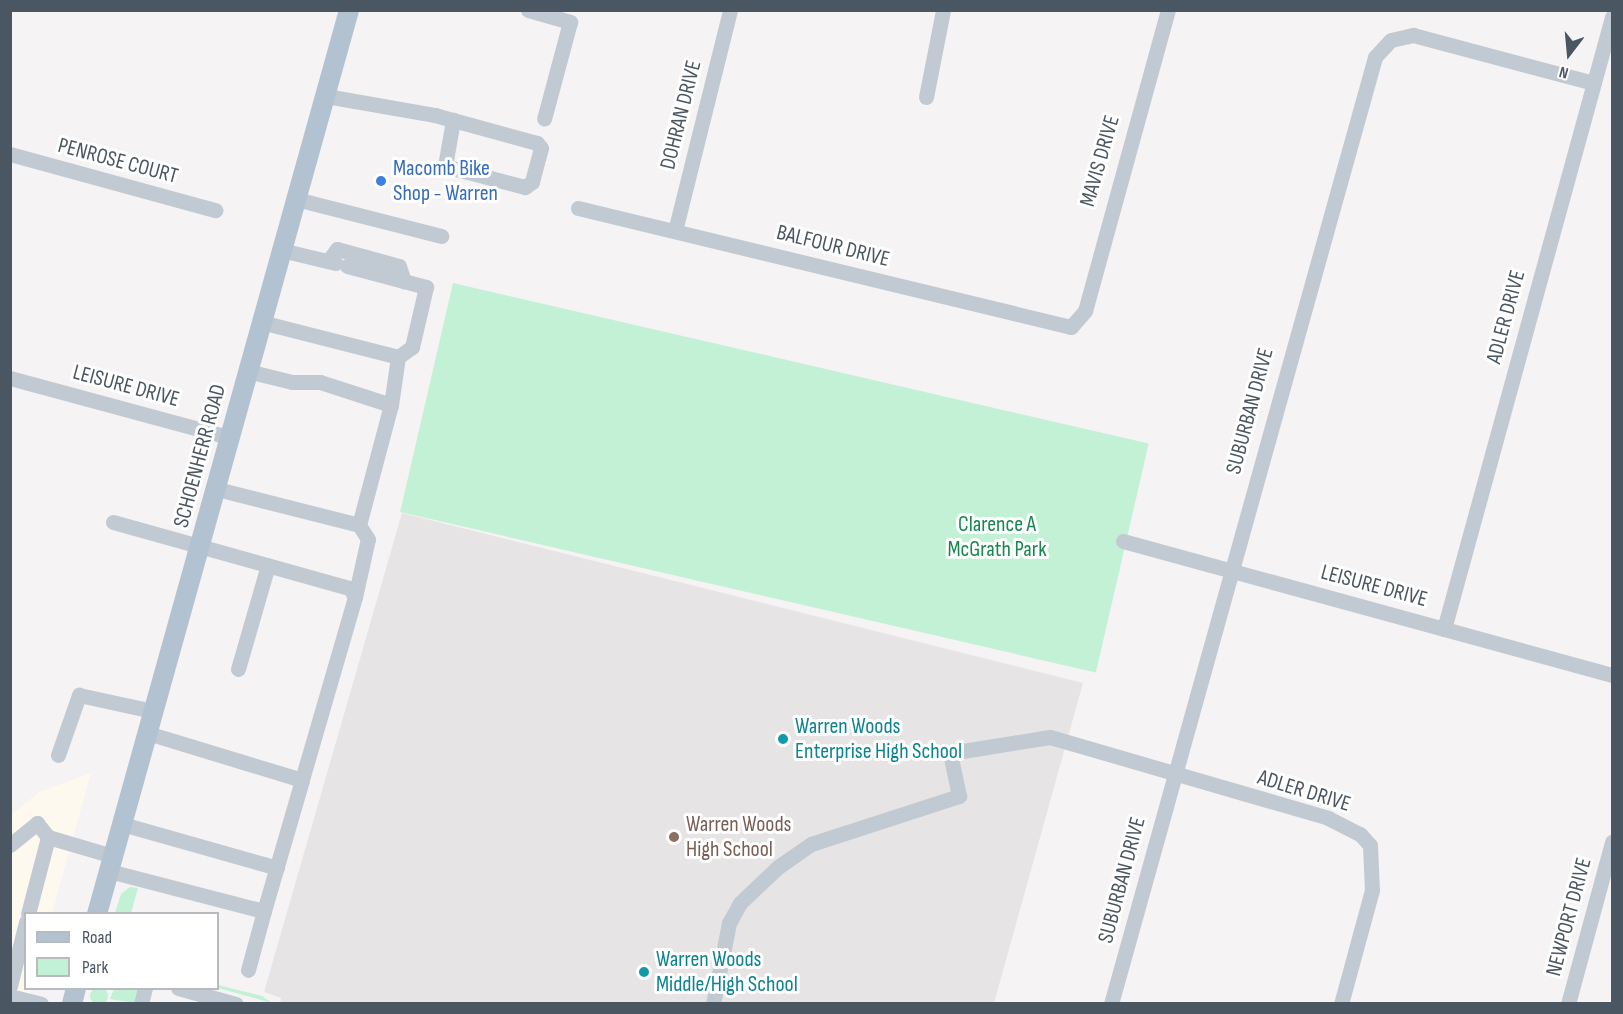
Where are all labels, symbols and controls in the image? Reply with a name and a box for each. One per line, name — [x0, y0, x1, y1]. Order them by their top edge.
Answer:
north arrow — [1539, 24, 1599, 84]
street label: DOHRAN DRIVE — [655, 58, 707, 172]
text: N — [1557, 61, 1571, 82]
street label: MAVIS DRIVE — [1074, 112, 1126, 210]
street label: PENROSE COURT — [55, 132, 181, 190]
place label: Macomb Bike Shop - Warren — [393, 155, 498, 206]
marker: Macomb Bike Shop - Warren — [374, 174, 388, 188]
street label: BALFOUR DRIVE — [774, 219, 892, 273]
street label: ADLER DRIVE — [1481, 267, 1531, 367]
street label: SUBURBAN DRIVE — [1221, 345, 1279, 477]
street label: LEISURE DRIVE — [70, 359, 182, 413]
street label: SCHOENHERR ROAD — [168, 381, 232, 531]
park label: Clarence A McGrath Park — [947, 511, 1047, 562]
street label: LEISURE DRIVE — [1318, 559, 1430, 613]
place label: Warren Woods Enterprise High School — [795, 713, 962, 764]
marker: Warren Woods Enterprise High School — [776, 732, 790, 746]
street label: ADLER DRIVE — [1254, 764, 1354, 818]
place label: Warren Woods High School — [686, 811, 792, 862]
street label: SUBURBAN DRIVE — [1093, 814, 1151, 946]
marker: Warren Woods High School — [667, 830, 681, 844]
street label: NEWPORT DRIVE — [1541, 855, 1597, 979]
legend — [24, 912, 219, 990]
text: Road — [82, 927, 112, 948]
place label: Warren Woods Middle/High School — [656, 946, 798, 998]
text: Park — [82, 957, 108, 978]
marker: Warren Woods Middle/High School — [637, 965, 651, 979]

